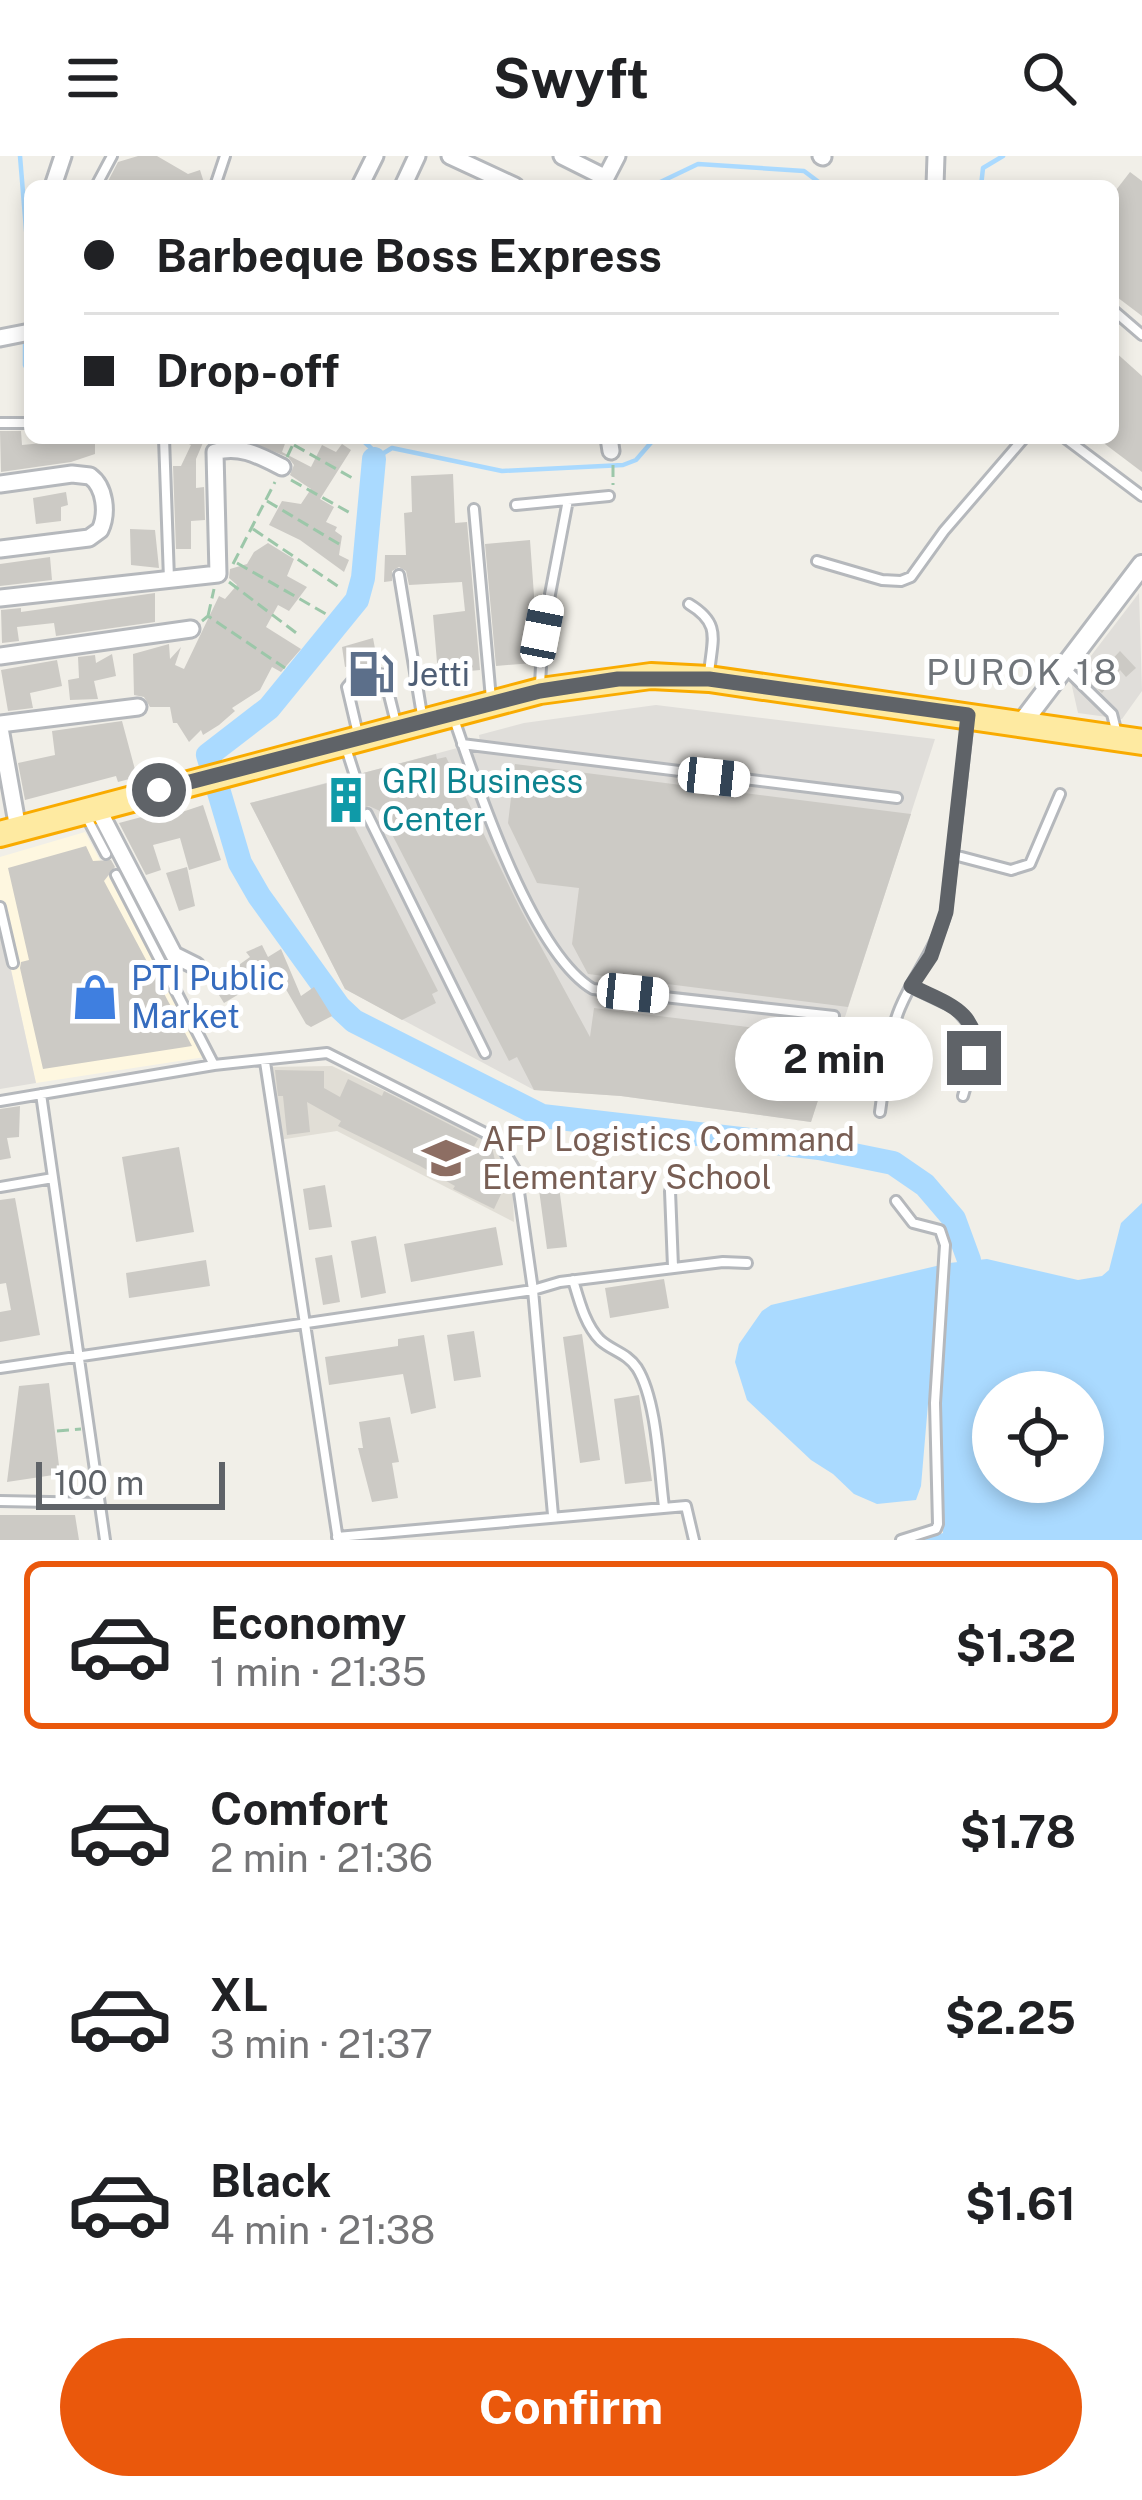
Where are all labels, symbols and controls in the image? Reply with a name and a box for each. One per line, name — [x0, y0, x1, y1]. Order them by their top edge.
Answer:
icon: menu — [60, 45, 126, 111]
icon: search — [1016, 45, 1082, 111]
text: Swyft — [493, 47, 649, 110]
text: Barbeque Boss Express — [156, 229, 662, 282]
text: Drop-off — [156, 344, 339, 397]
car — [517, 592, 567, 670]
fuel station icon: Jetti — [346, 649, 396, 699]
district label: PUROK 18 — [926, 651, 1120, 693]
place label: Jetti — [407, 655, 470, 693]
car — [676, 755, 752, 799]
place label: GRI Business Center — [382, 762, 583, 838]
route start — [132, 763, 186, 817]
building icon: GRI Business Center — [321, 775, 371, 825]
place label: PTI Public Market — [131, 959, 285, 1035]
car — [595, 971, 671, 1015]
shop icon: PTI Public Market — [70, 972, 120, 1022]
callout: 2 min — [734, 1016, 932, 1100]
route end — [947, 1031, 1001, 1085]
text: 2 min — [783, 1036, 885, 1082]
place label: AFP Logistics Command Elementary School — [482, 1120, 855, 1196]
school or university icon: AFP Logistics Command Elementary School — [421, 1133, 471, 1183]
map controls — [972, 1371, 1104, 1503]
button: locate — [972, 1371, 1104, 1503]
scale bar — [36, 1456, 225, 1509]
text: 100 m — [54, 1464, 144, 1502]
icon: car — [66, 1591, 174, 1699]
text: Economy — [210, 1596, 406, 1649]
text: $1.32 — [955, 1619, 1076, 1672]
text: 1 min · 21:35 — [210, 1649, 427, 1695]
icon: car — [66, 1777, 174, 1885]
text: Comfort — [210, 1782, 389, 1835]
text: $1.78 — [960, 1805, 1076, 1858]
text: 2 min · 21:36 — [210, 1835, 433, 1881]
icon: car — [66, 1963, 174, 2071]
text: XL — [210, 1968, 268, 2021]
text: $2.25 — [945, 1991, 1076, 2044]
text: 3 min · 21:37 — [210, 2021, 433, 2067]
icon: car — [66, 2149, 174, 2257]
text: Black — [210, 2154, 331, 2207]
text: $1.61 — [965, 2177, 1076, 2230]
text: 4 min · 21:38 — [210, 2207, 435, 2253]
button: Confirm — [60, 2338, 1082, 2476]

